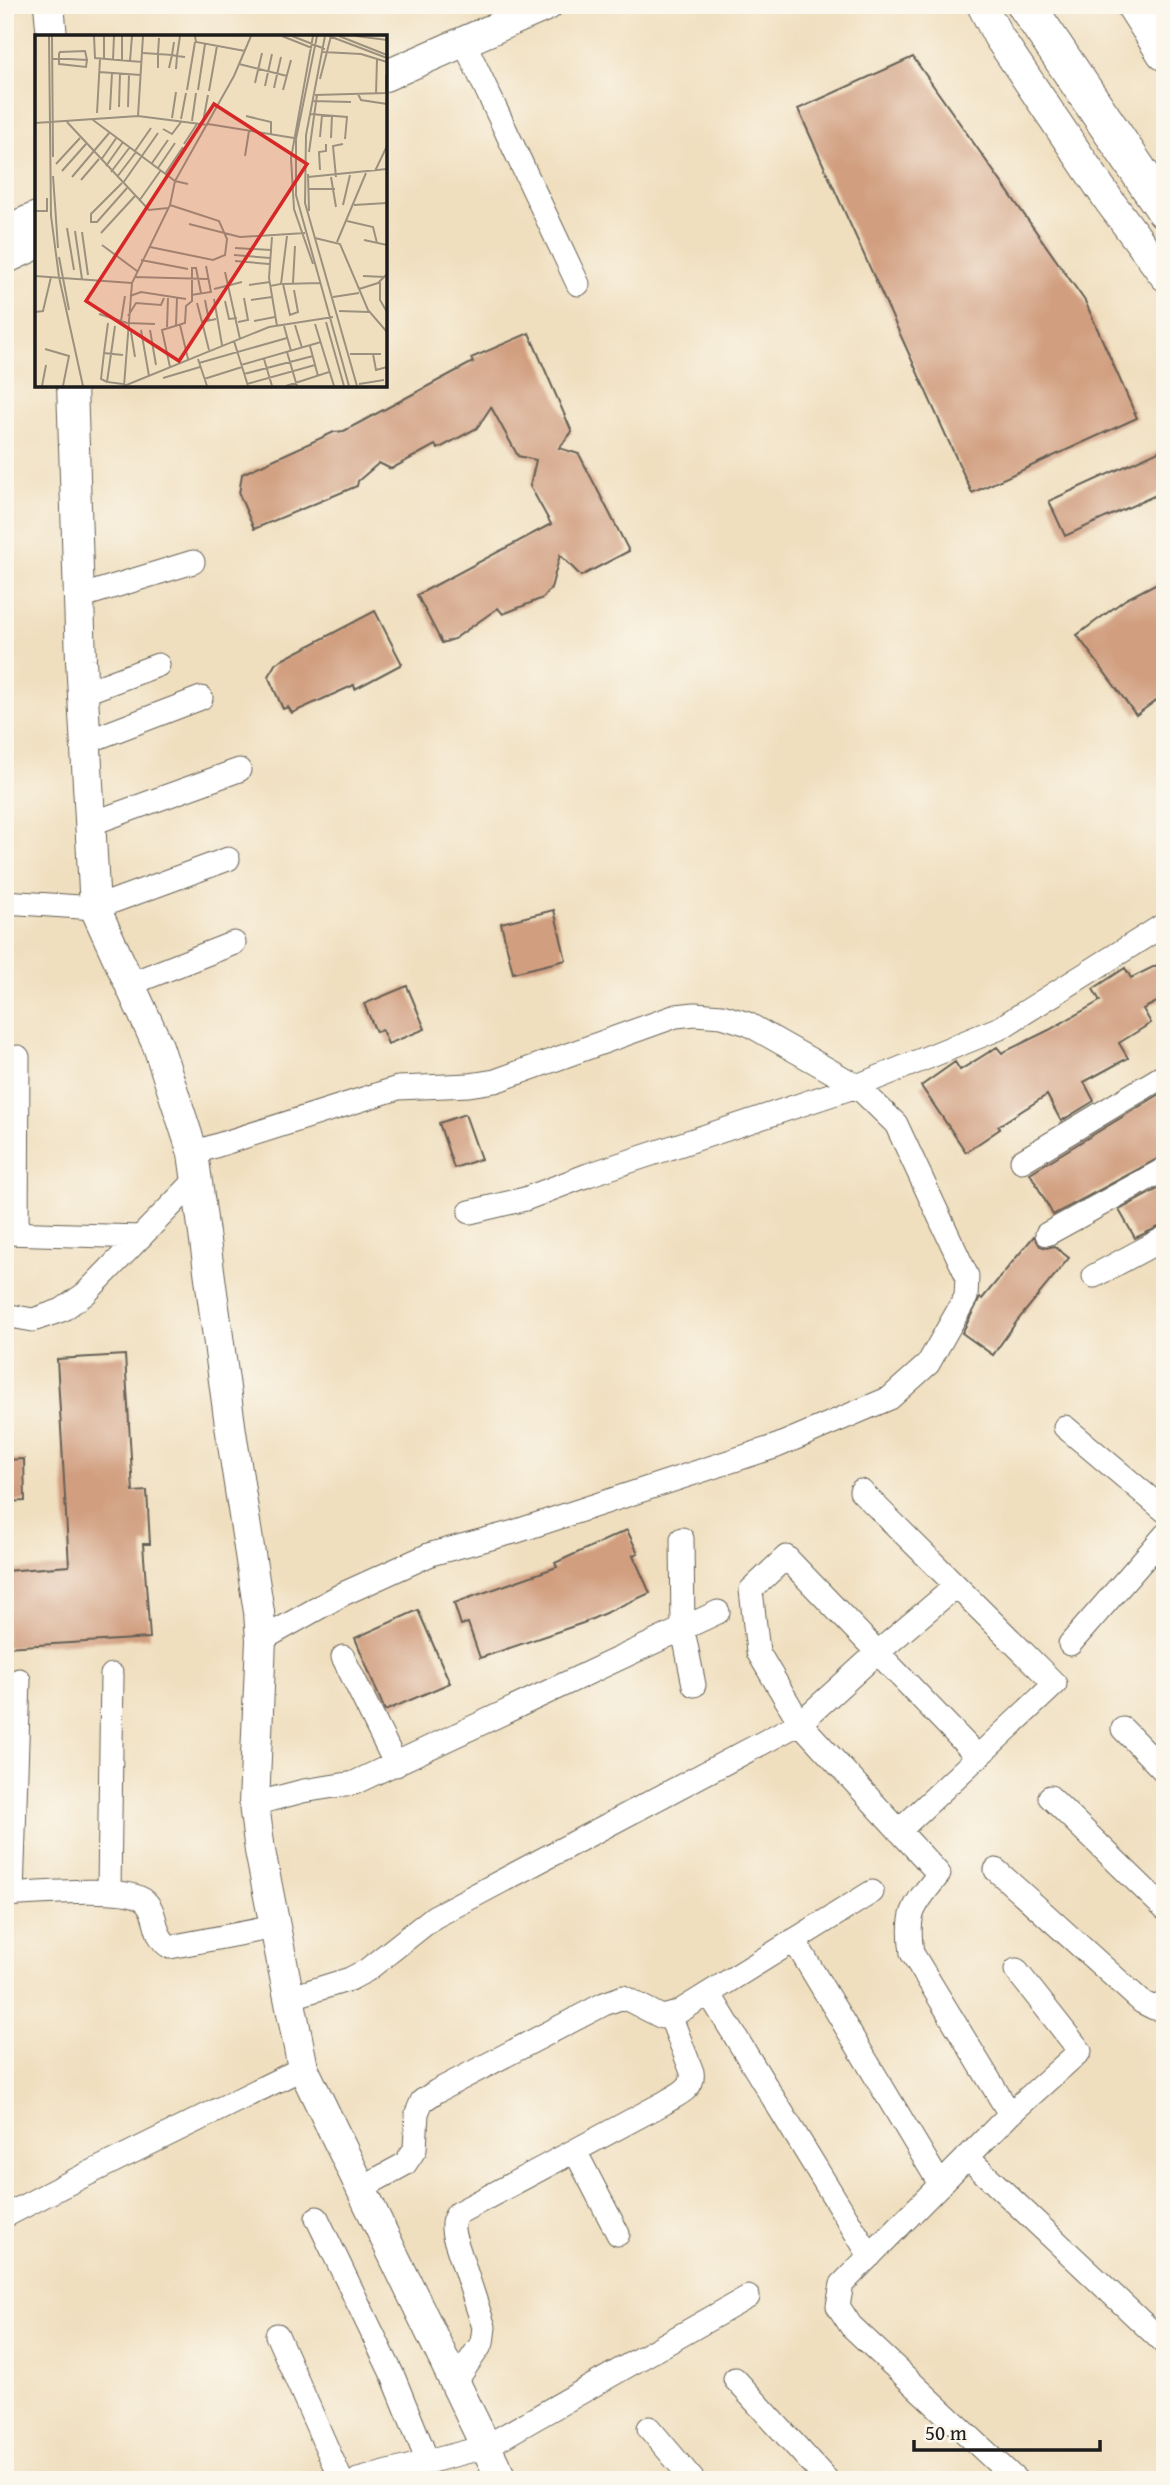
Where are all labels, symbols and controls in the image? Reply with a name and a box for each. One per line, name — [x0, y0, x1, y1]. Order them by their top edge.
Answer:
inset map — [35, 35, 387, 387]
scale bar — [914, 2408, 1100, 2452]
text: 50 m — [925, 2417, 967, 2448]

